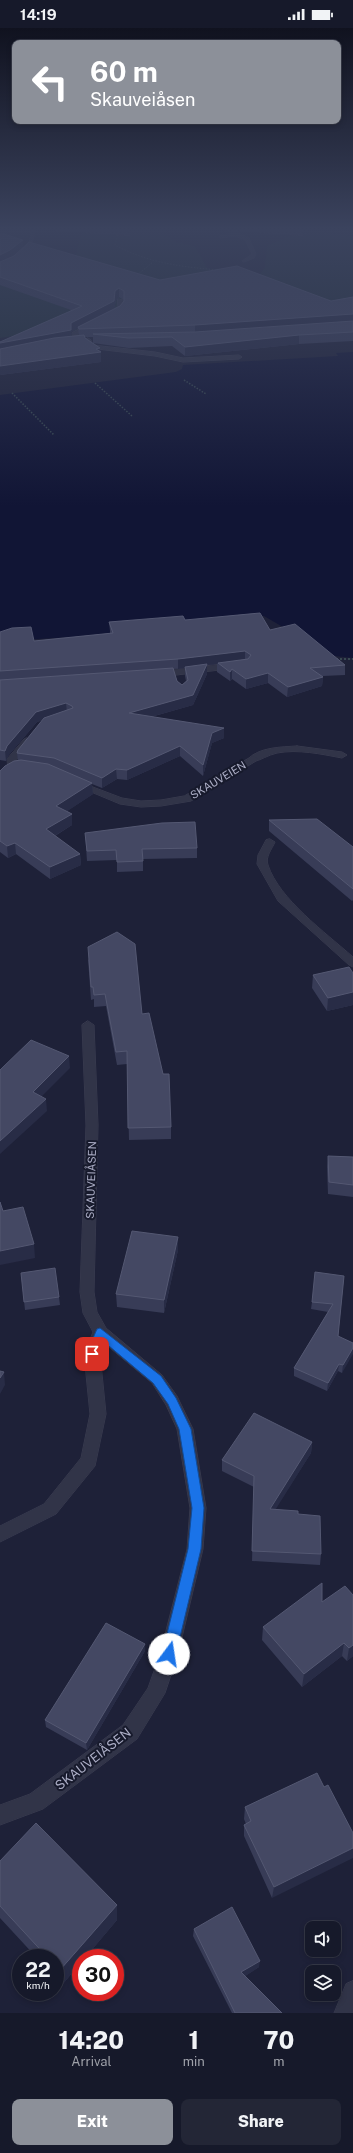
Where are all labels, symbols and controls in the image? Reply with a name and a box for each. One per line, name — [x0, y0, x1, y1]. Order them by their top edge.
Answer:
text: 14:19 — [20, 6, 57, 23]
text: 60 m — [90, 55, 158, 88]
icon: left — [24, 56, 76, 108]
text: Skauveiåsen — [90, 89, 195, 110]
street label: SKAUVEIEN — [188, 759, 248, 801]
street label: SKAUVEIÅSEN — [83, 1141, 98, 1219]
pin — [75, 1337, 109, 1371]
icon: arrive — [81, 1343, 103, 1365]
position arrow — [148, 1633, 190, 1675]
street label: SKAUVEIÅSEN — [52, 1724, 134, 1793]
map controls — [305, 1921, 341, 2001]
button: sound — [305, 1921, 341, 1957]
speed limit sign: 30 — [72, 1949, 124, 2001]
text: 22 — [25, 1958, 51, 1982]
button: layers — [305, 1965, 341, 2001]
text: km/h — [26, 1979, 50, 1991]
text: 14:20 — [59, 2026, 124, 2054]
text: 1 — [188, 2026, 199, 2054]
text: 70 — [263, 2026, 294, 2054]
text: Arrival — [71, 2054, 111, 2069]
text: min — [183, 2054, 205, 2069]
text: m — [273, 2054, 284, 2069]
button: Exit — [12, 2099, 173, 2145]
button: Share — [181, 2099, 341, 2145]

